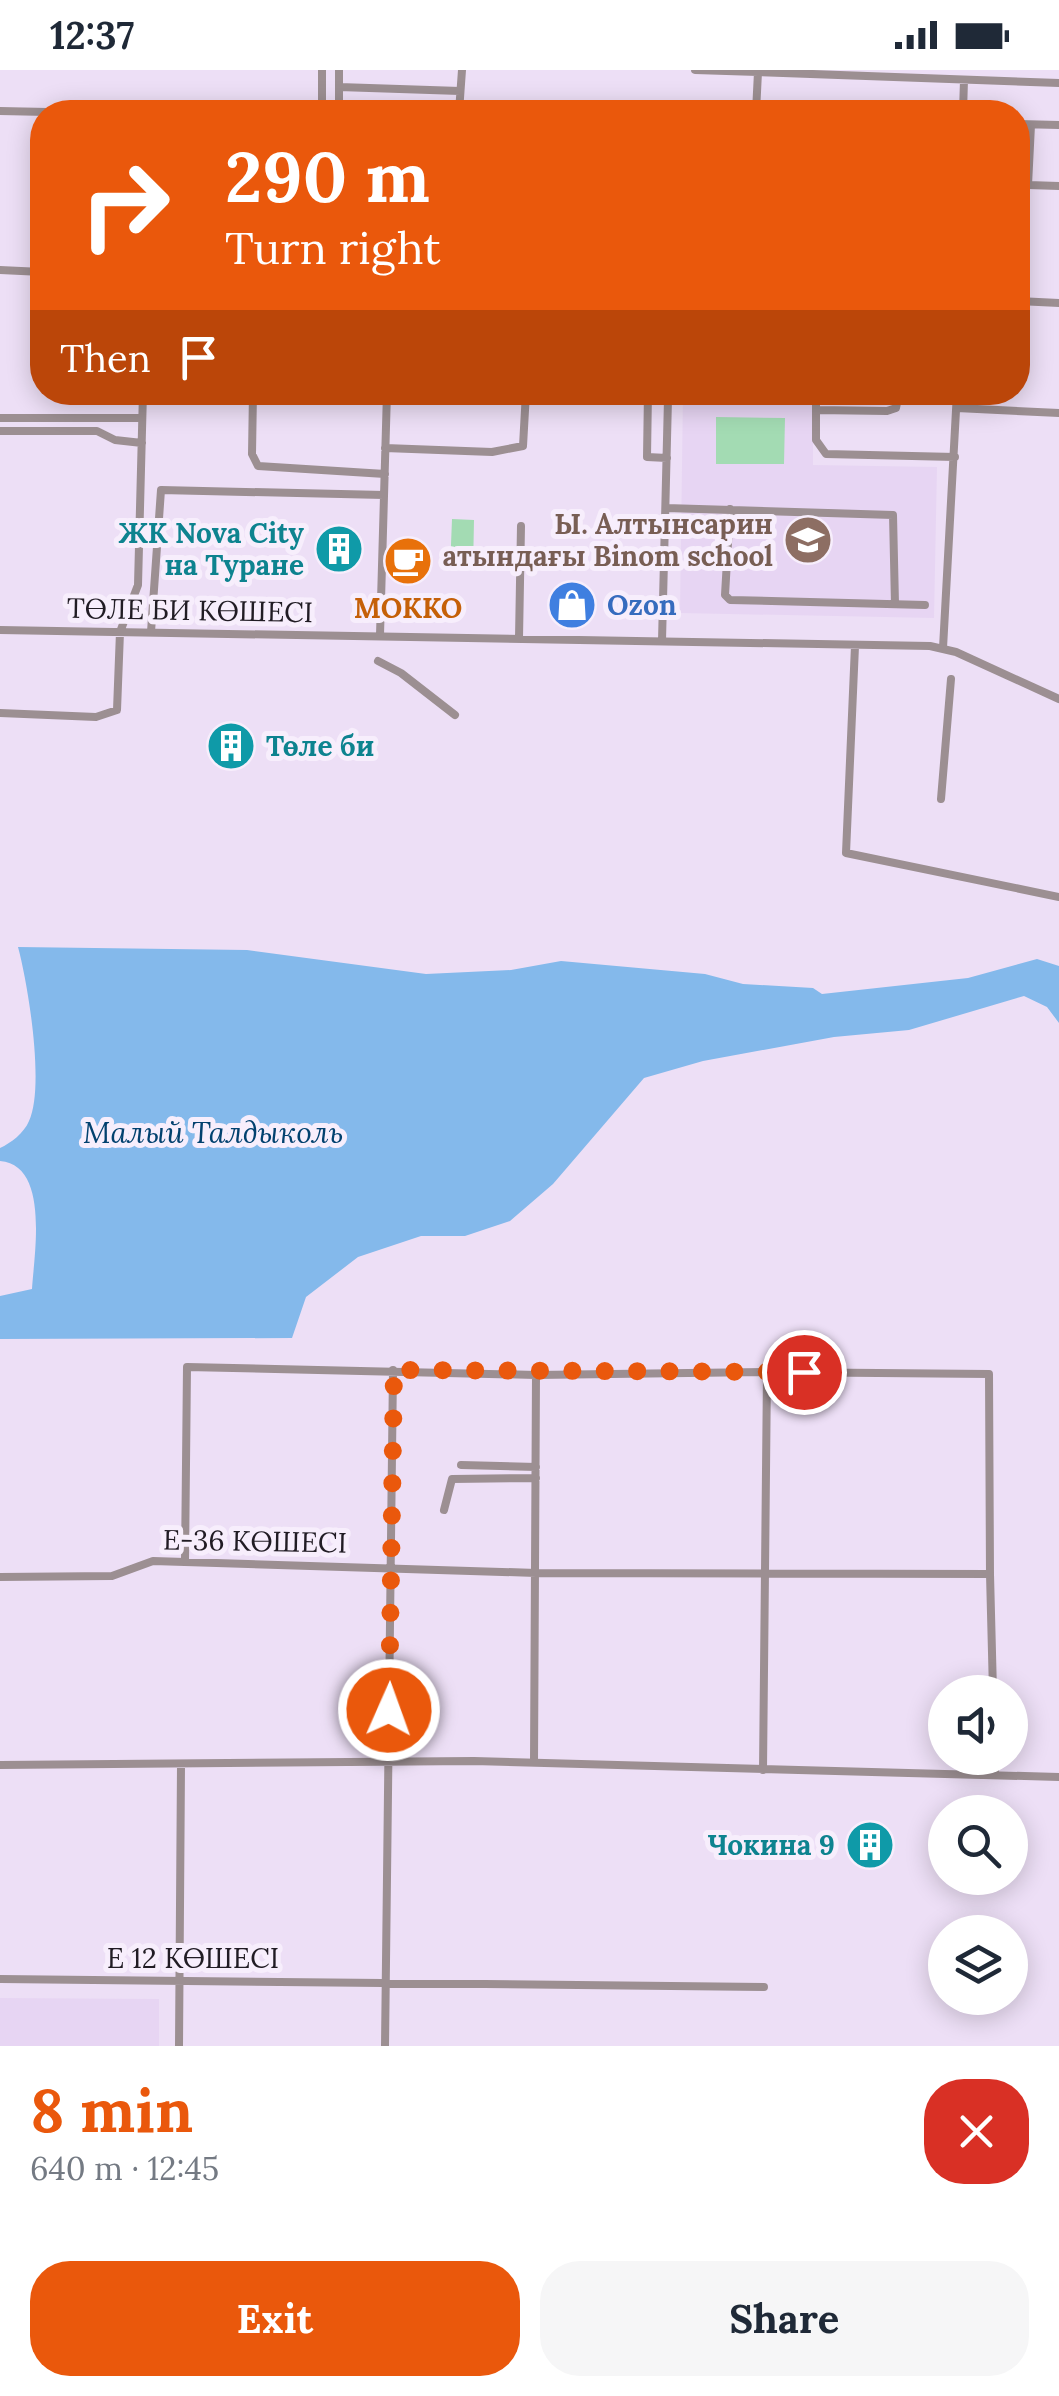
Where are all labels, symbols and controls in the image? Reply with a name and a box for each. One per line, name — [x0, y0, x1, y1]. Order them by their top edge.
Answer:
text: 12:37 — [50, 11, 134, 59]
text: 290 m — [225, 132, 430, 221]
icon: right — [60, 140, 190, 270]
text: Turn right — [225, 219, 441, 276]
icon: arrive — [171, 330, 226, 385]
text: Then — [60, 334, 151, 382]
place label: Ы. Алтынсарин атындағы Binom school — [442, 506, 773, 574]
school or university icon: Ы. Алтынсарин атындағы Binom school — [782, 514, 834, 566]
place label: ЖК Nova City на Туране — [119, 515, 305, 583]
building icon: ЖК Nova City на Туране — [313, 523, 365, 575]
cafe icon: МОККО — [382, 535, 434, 587]
shop icon: Ozon — [546, 579, 598, 631]
place label: Ozon — [607, 587, 677, 623]
street label: ТӨЛЕ БИ КӨШЕСІ — [67, 590, 313, 630]
place label: МОККО — [354, 590, 462, 626]
building icon: Төле би — [205, 720, 257, 772]
place label: Төле би — [266, 728, 374, 764]
water label: Малый Талдыколь — [83, 1113, 343, 1151]
pin — [762, 1330, 847, 1415]
icon: arrive — [777, 1345, 832, 1400]
street label: Е-36 КӨШЕСІ — [163, 1521, 347, 1561]
position arrow — [337, 1658, 441, 1762]
map controls — [928, 1675, 1028, 2015]
button: sound — [928, 1675, 1028, 1775]
button: search — [928, 1795, 1028, 1895]
building icon: Чокина 9 — [844, 1819, 896, 1871]
place label: Чокина 9 — [707, 1827, 835, 1863]
button: layers — [928, 1915, 1028, 2015]
street label: Е 12 КӨШЕСІ — [107, 1940, 279, 1976]
text: 8 min — [30, 2072, 193, 2148]
button: close — [924, 2079, 1029, 2184]
text: 640 m · 12:45 — [30, 2148, 219, 2189]
button: Exit — [30, 2261, 520, 2376]
button: Share — [540, 2261, 1029, 2376]

